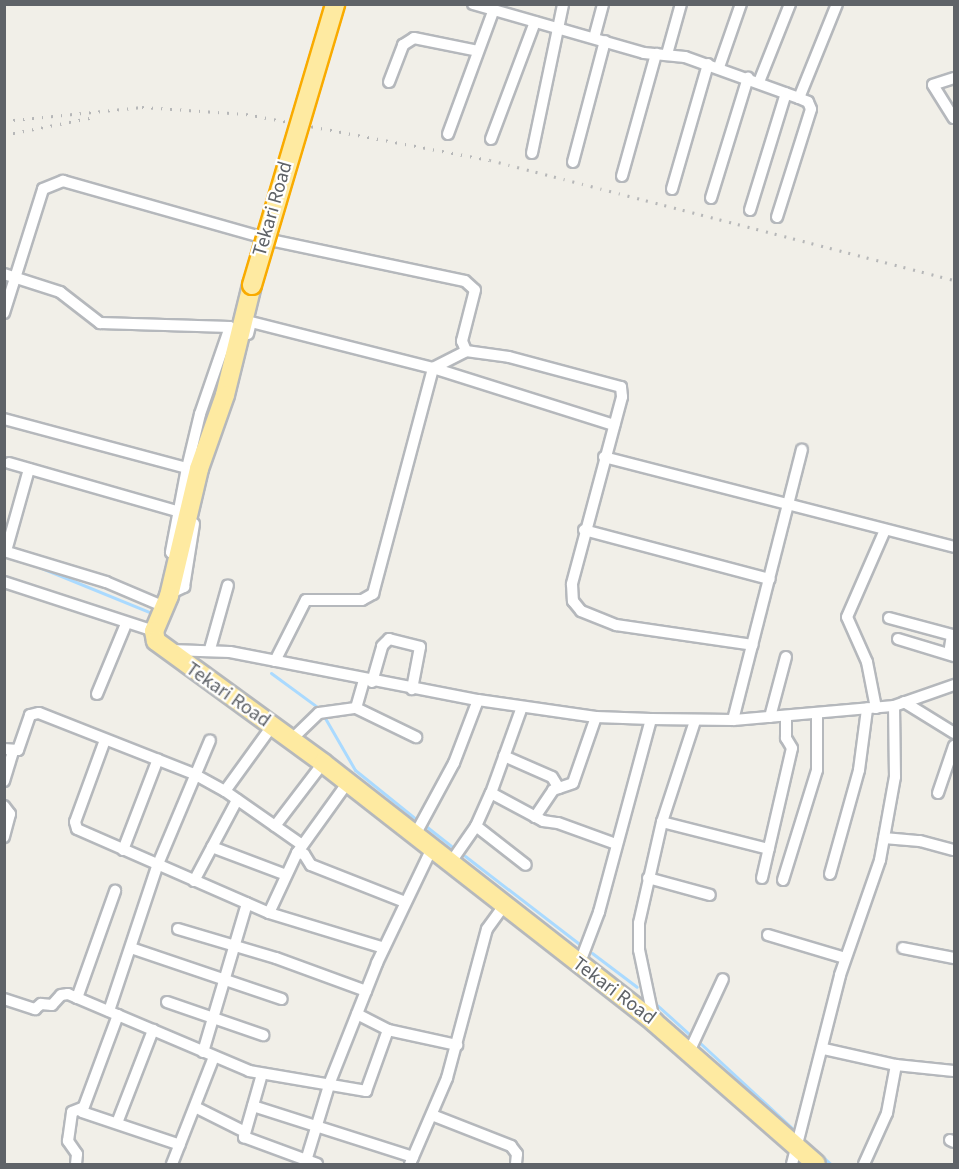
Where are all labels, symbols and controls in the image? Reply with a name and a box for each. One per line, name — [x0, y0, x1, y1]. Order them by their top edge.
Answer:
street label: Tekari Road — [248, 159, 298, 259]
street label: Tekari Road — [181, 657, 275, 733]
street label: Tekari Road — [568, 952, 660, 1030]

